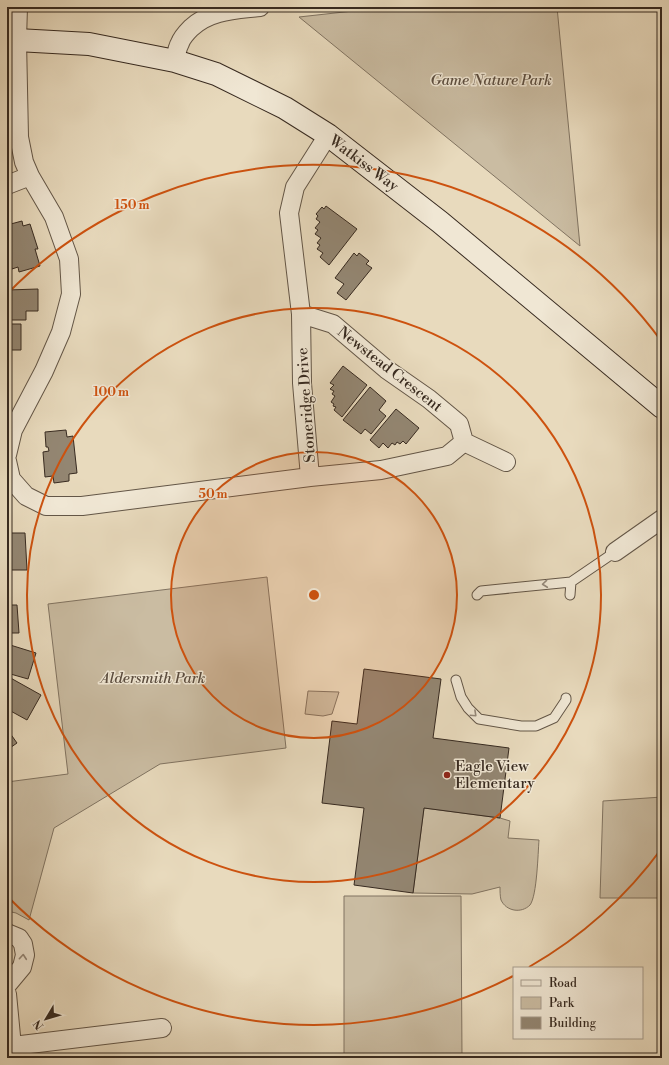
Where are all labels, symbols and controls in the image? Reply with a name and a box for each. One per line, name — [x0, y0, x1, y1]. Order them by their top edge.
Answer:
park label: Game Nature Park — [430, 71, 552, 90]
street label: Watkiss Way — [324, 131, 403, 196]
text: 150 m — [115, 198, 149, 213]
street label: Newstead Crescent — [333, 323, 446, 417]
street label: Stoneridge Drive — [293, 347, 320, 463]
text: 100 m — [93, 385, 129, 400]
text: 50 m — [198, 487, 228, 502]
one-way arrow — [542, 580, 548, 589]
centre of rings — [307, 588, 321, 602]
park label: Aldersmith Park — [99, 669, 206, 688]
one-way arrow — [469, 709, 477, 717]
place label: Eagle View Elementary — [455, 757, 535, 793]
marker: Eagle View Elementary — [442, 770, 452, 780]
one-way arrow — [19, 954, 28, 960]
legend — [513, 967, 643, 1039]
text: Road — [549, 976, 577, 991]
text: Park — [549, 996, 575, 1011]
north arrow — [26, 999, 66, 1039]
text: Building — [548, 1016, 597, 1031]
text: N — [31, 1017, 47, 1032]

